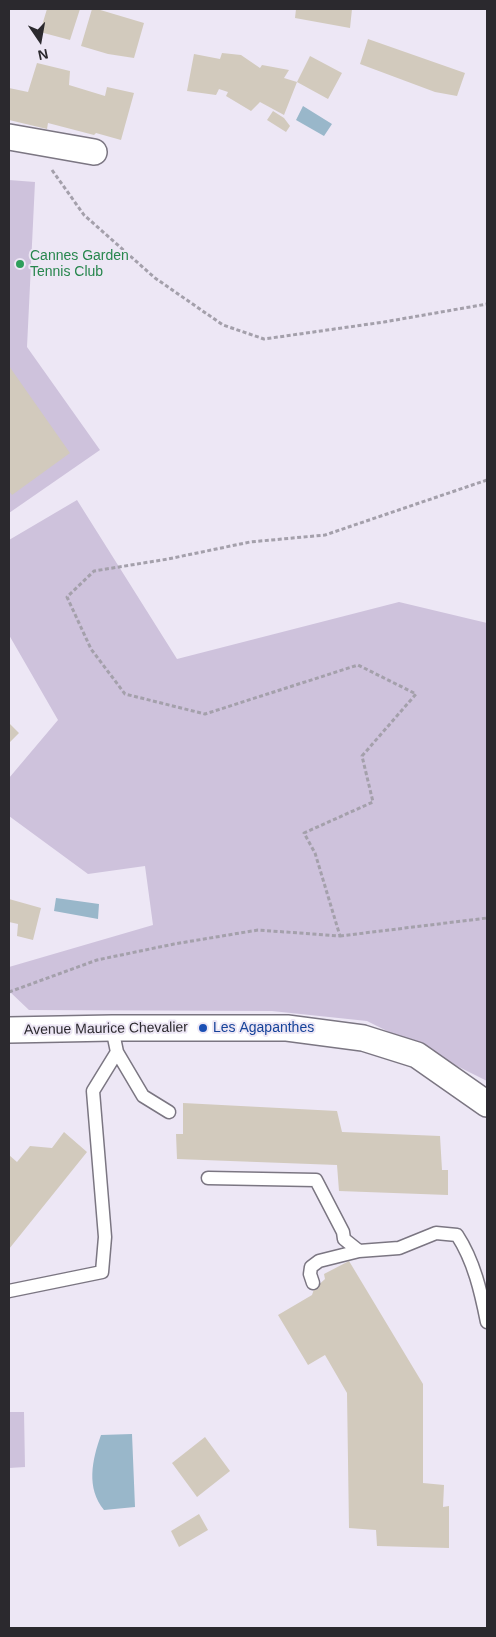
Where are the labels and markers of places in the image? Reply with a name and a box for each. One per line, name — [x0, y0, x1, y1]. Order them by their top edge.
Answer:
place label: Cannes Garden Tennis Club — [30, 248, 129, 280]
marker: Cannes Garden Tennis Club — [14, 258, 26, 270]
place label: Les Agapanthes — [213, 1020, 314, 1036]
marker: Les Agapanthes — [197, 1022, 209, 1034]

